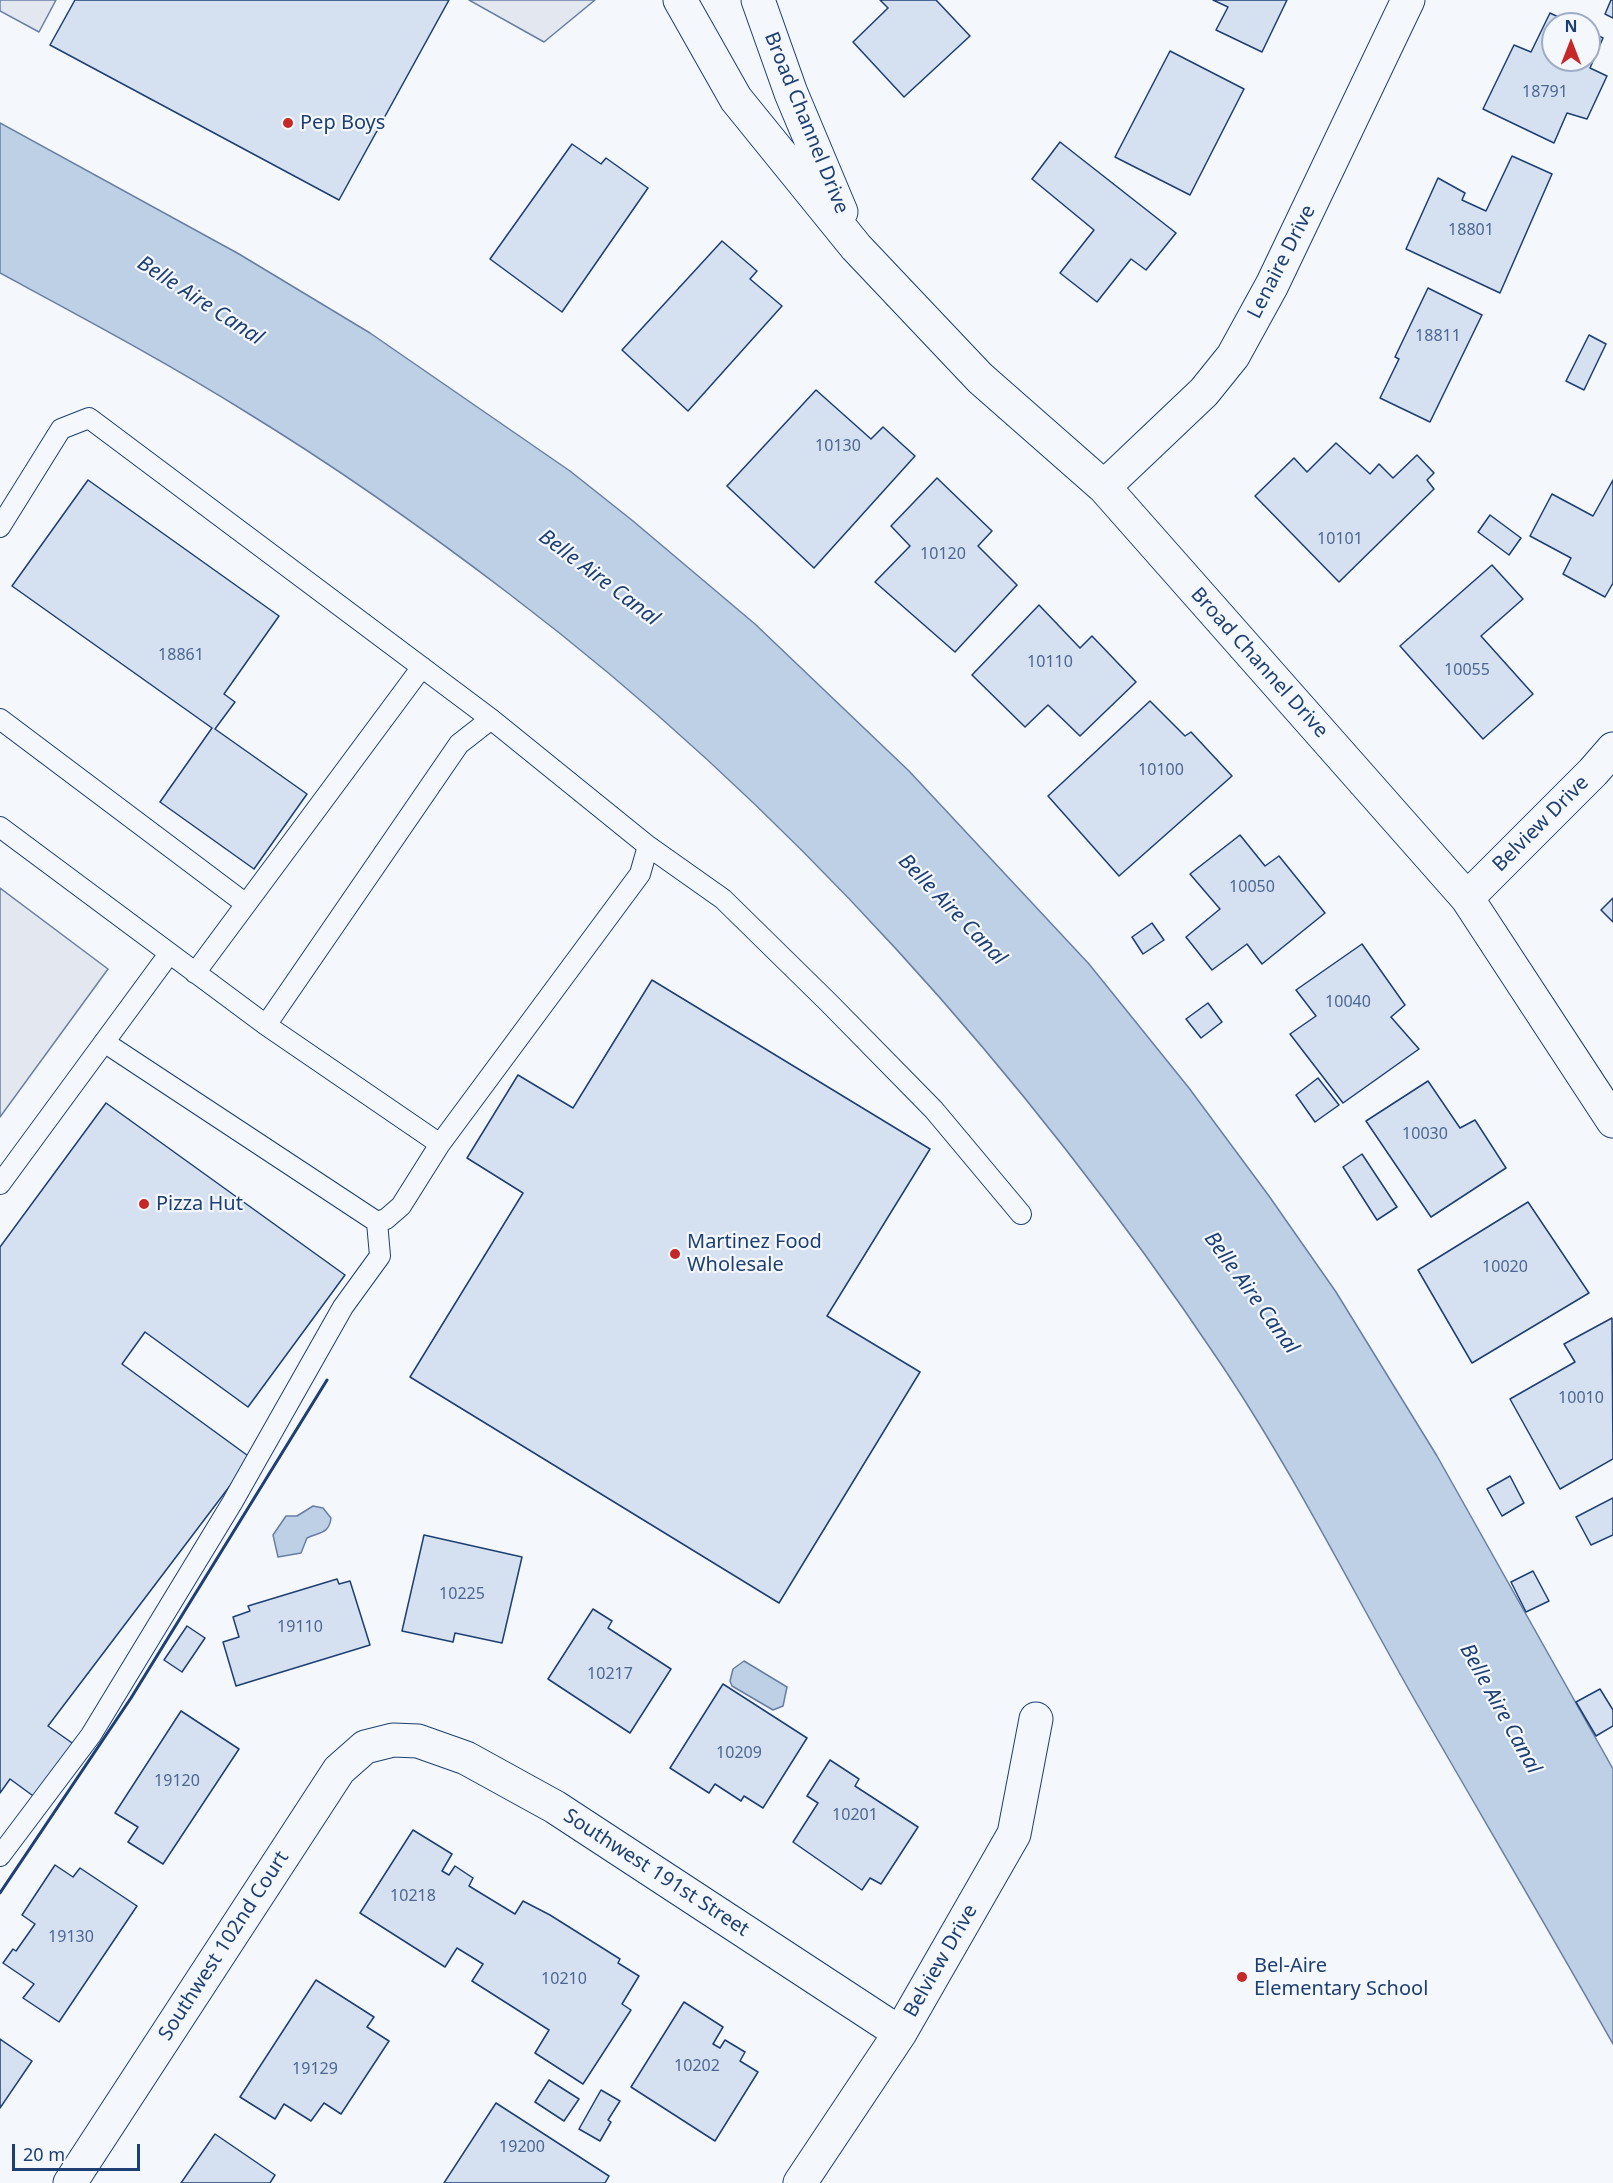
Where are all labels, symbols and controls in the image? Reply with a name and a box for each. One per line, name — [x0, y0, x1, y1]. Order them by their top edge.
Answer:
north arrow — [1541, 12, 1601, 72]
text: N — [1564, 15, 1578, 37]
street label: Broad Channel Drive — [759, 29, 853, 217]
house number: 18791 — [1522, 82, 1568, 102]
place label: Pep Boys — [300, 111, 385, 135]
marker: Pep Boys — [281, 116, 295, 130]
street label: Lenaire Drive — [1243, 201, 1321, 323]
house number: 18801 — [1448, 220, 1494, 240]
water label: Belle Aire Canal — [132, 251, 268, 351]
house number: 18811 — [1415, 326, 1461, 346]
house number: 10130 — [815, 436, 861, 456]
water label: Belle Aire Canal — [534, 524, 664, 632]
house number: 10101 — [1317, 529, 1363, 549]
house number: 10120 — [920, 544, 966, 564]
street label: Broad Channel Drive — [1185, 583, 1333, 743]
house number: 18861 — [158, 645, 204, 665]
house number: 10110 — [1027, 652, 1073, 672]
house number: 10055 — [1444, 660, 1490, 680]
house number: 10100 — [1138, 760, 1184, 780]
street label: Belview Drive — [1488, 771, 1594, 877]
water label: Belle Aire Canal — [893, 849, 1011, 971]
house number: 10050 — [1229, 877, 1275, 897]
house number: 10040 — [1325, 992, 1371, 1012]
house number: 10030 — [1402, 1124, 1448, 1144]
place label: Pizza Hut — [156, 1192, 243, 1216]
marker: Pizza Hut — [137, 1197, 151, 1211]
water label: Belle Aire Canal — [1198, 1227, 1304, 1359]
place label: Martinez Food Wholesale — [687, 1230, 822, 1277]
marker: Martinez Food Wholesale — [668, 1247, 682, 1261]
house number: 10020 — [1482, 1257, 1528, 1277]
house number: 10010 — [1558, 1388, 1604, 1408]
house number: 10225 — [439, 1584, 485, 1604]
house number: 19110 — [277, 1617, 323, 1637]
water label: Belle Aire Canal — [1454, 1640, 1546, 1778]
house number: 10217 — [587, 1664, 633, 1684]
house number: 10209 — [716, 1743, 762, 1763]
house number: 19120 — [154, 1771, 200, 1791]
street label: Southwest 191st Street — [559, 1804, 753, 1942]
house number: 10201 — [832, 1805, 878, 1825]
street label: Southwest 102nd Court — [154, 1847, 294, 2045]
house number: 10218 — [390, 1886, 436, 1906]
street label: Belview Drive — [899, 1900, 983, 2022]
house number: 19130 — [48, 1927, 94, 1947]
place label: Bel-Aire Elementary School — [1254, 1954, 1428, 2001]
house number: 10210 — [541, 1969, 587, 1989]
marker: Bel-Aire Elementary School — [1235, 1970, 1249, 1984]
house number: 10202 — [674, 2056, 720, 2076]
house number: 19129 — [292, 2059, 338, 2079]
scale bar — [15, 2132, 142, 2170]
house number: 19200 — [499, 2137, 545, 2157]
text: 20 m — [23, 2142, 65, 2166]

